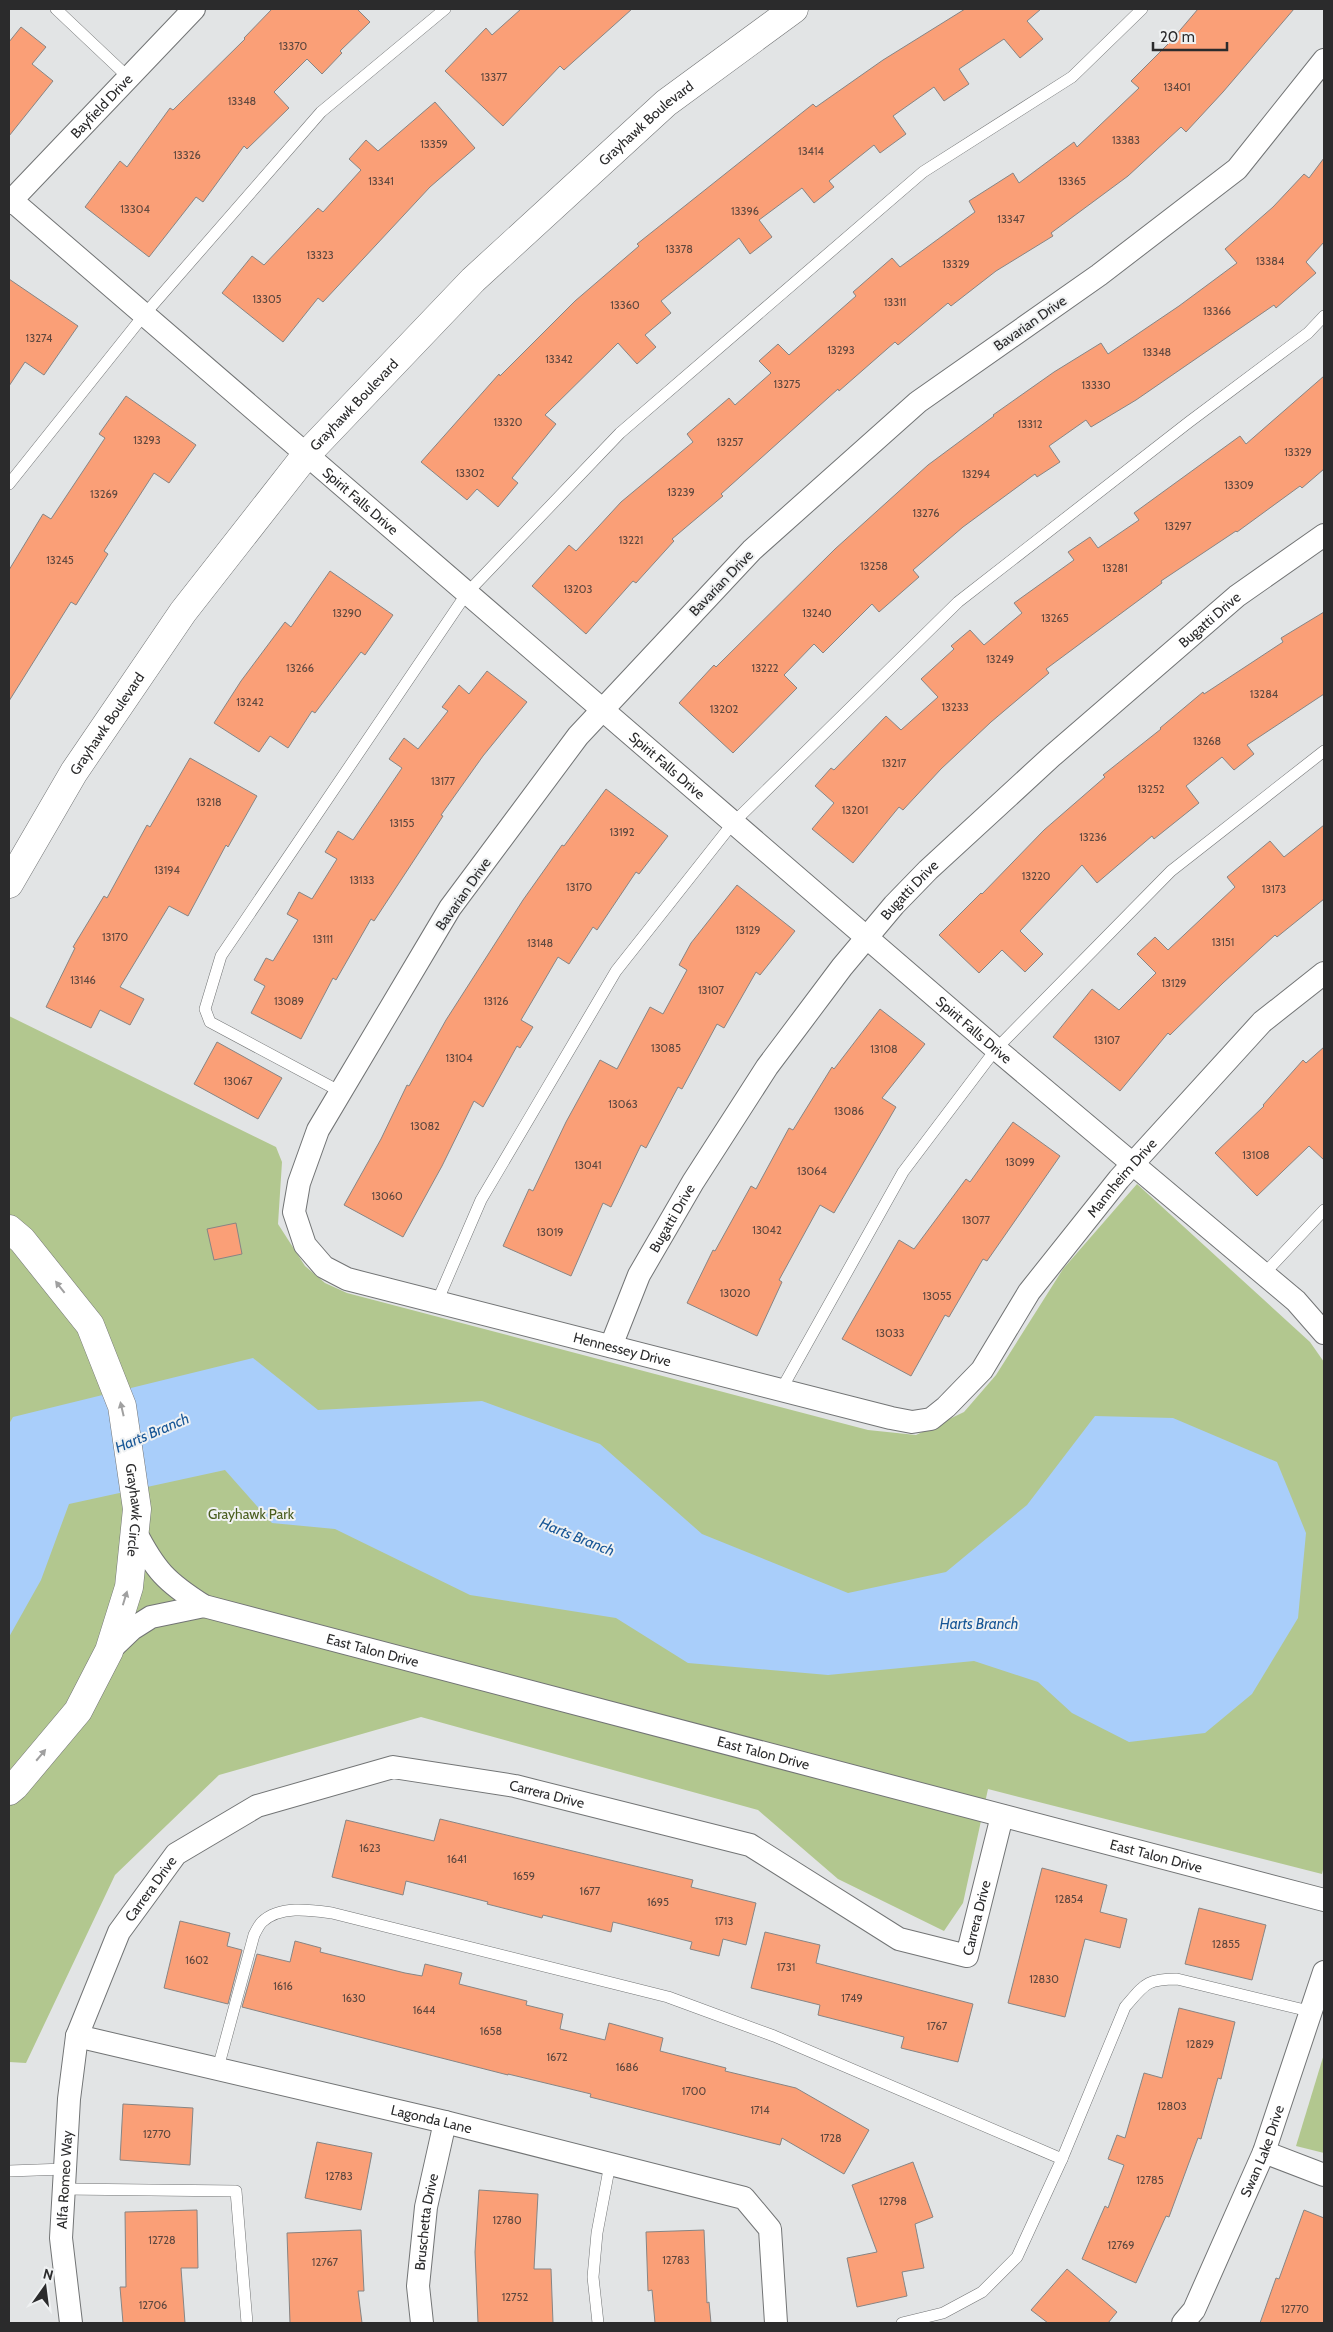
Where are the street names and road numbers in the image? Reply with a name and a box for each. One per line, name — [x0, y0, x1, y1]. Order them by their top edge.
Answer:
street label: Bayfield Drive — [67, 70, 136, 142]
street label: Grayhawk Boulevard — [595, 77, 697, 169]
street label: Bavarian Drive — [990, 291, 1070, 355]
street label: Grayhawk Boulevard — [306, 355, 402, 454]
street label: Spirit Falls Drive — [319, 463, 402, 539]
street label: Bavarian Drive — [685, 546, 757, 620]
street label: Bugatti Drive — [1175, 588, 1244, 652]
street label: Grayhawk Boulevard — [66, 669, 148, 778]
street label: Spirit Falls Drive — [626, 728, 709, 803]
street label: Bavarian Drive — [431, 854, 495, 934]
street label: Bugatti Drive — [876, 856, 942, 924]
street label: Spirit Falls Drive — [932, 992, 1016, 1067]
street label: Mannheim Drive — [1083, 1135, 1161, 1221]
street label: Bugatti Drive — [645, 1181, 699, 1256]
street label: Hennessey Drive — [572, 1328, 673, 1370]
street label: Grayhawk Circle — [121, 1462, 146, 1558]
street label: East Talon Drive — [324, 1630, 421, 1671]
street label: East Talon Drive — [715, 1732, 812, 1774]
street label: Carrera Drive — [508, 1776, 586, 1812]
street label: East Talon Drive — [1108, 1835, 1204, 1877]
street label: Carrera Drive — [121, 1852, 181, 1925]
street label: Carrera Drive — [958, 1878, 995, 1957]
street label: Lagonda Lane — [389, 2101, 474, 2137]
street label: Swan Lake Drive — [1236, 2103, 1288, 2200]
street label: Alfa Romeo Way — [53, 2130, 76, 2229]
street label: Bruschetta Drive — [411, 2172, 442, 2271]

